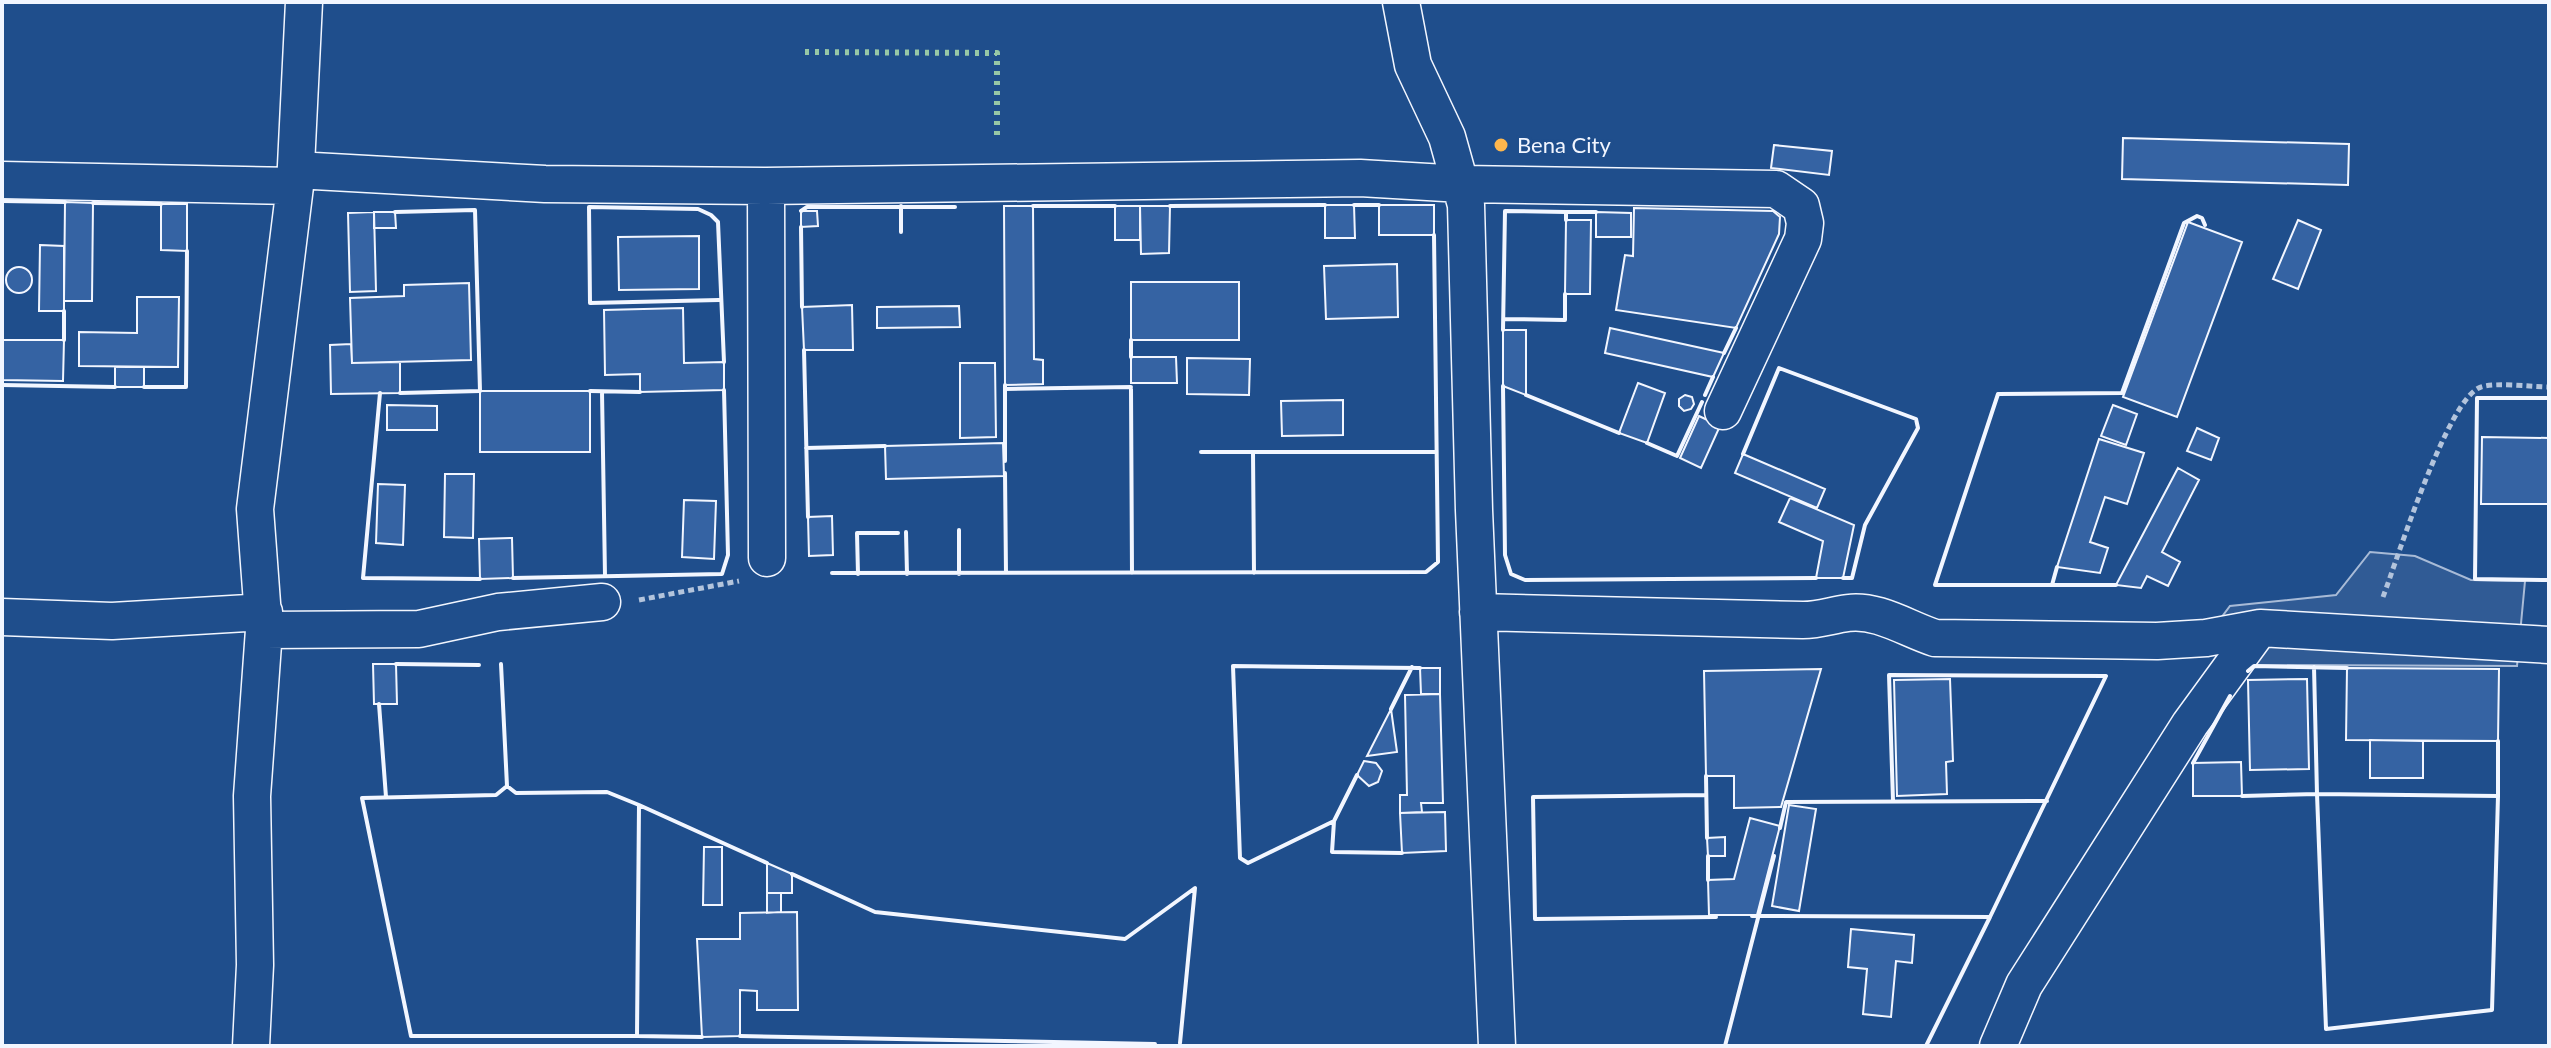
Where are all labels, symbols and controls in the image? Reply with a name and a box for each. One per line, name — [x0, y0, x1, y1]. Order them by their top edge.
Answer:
place label: Bena City — [1517, 131, 1611, 158]
marker: Bena City — [1492, 136, 1510, 154]

